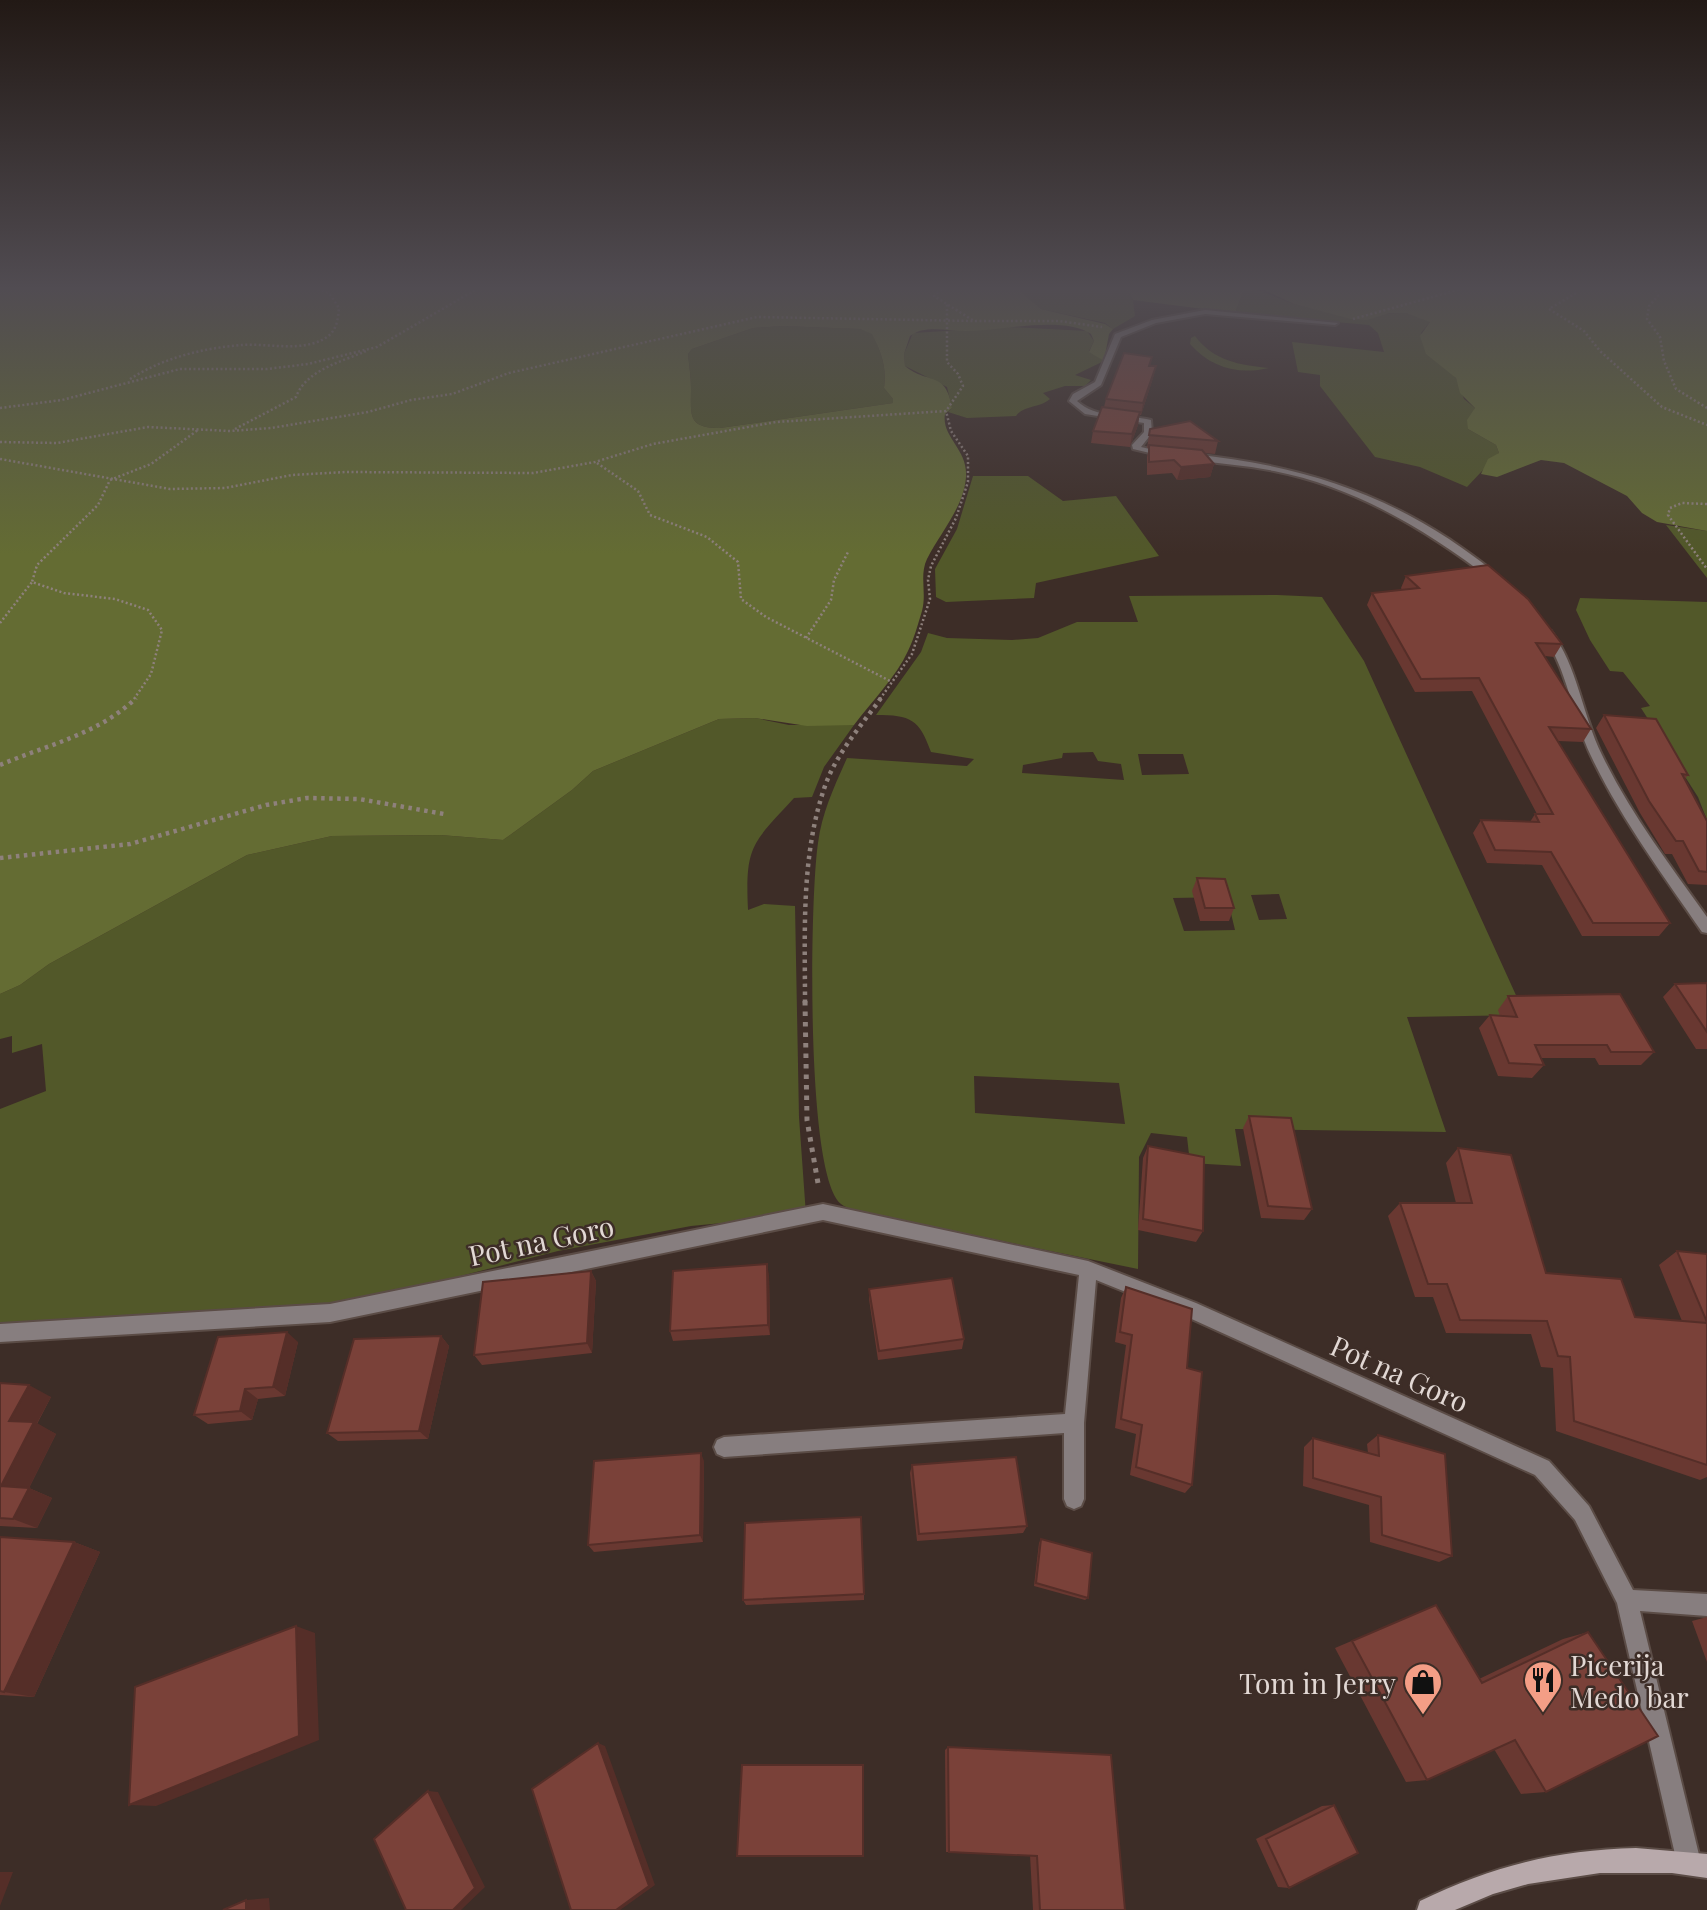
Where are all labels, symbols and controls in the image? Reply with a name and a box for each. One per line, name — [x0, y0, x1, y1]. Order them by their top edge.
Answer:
street label: Pot na Goro — [465, 1207, 617, 1273]
street label: Pot na Goro — [1325, 1326, 1475, 1420]
place label: Picerija Medo bar — [1570, 1646, 1689, 1715]
restaurant icon: Picerija Medo bar — [1522, 1659, 1564, 1714]
shop icon: Tom in Jerry — [1402, 1661, 1444, 1716]
place label: Tom in Jerry — [1239, 1664, 1396, 1701]

